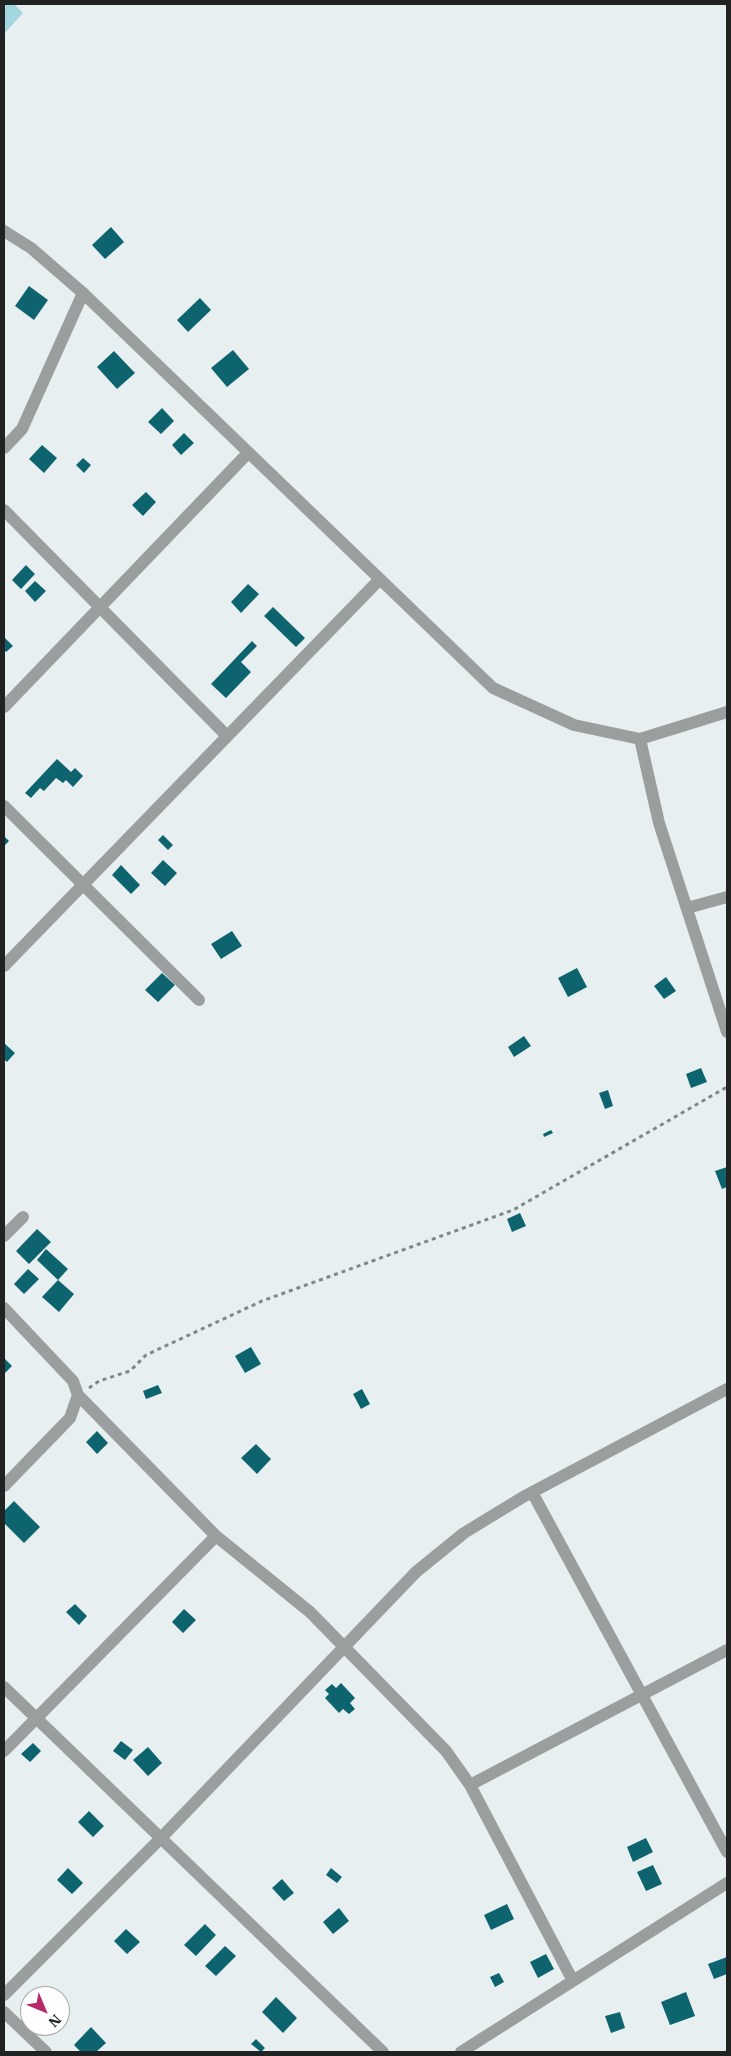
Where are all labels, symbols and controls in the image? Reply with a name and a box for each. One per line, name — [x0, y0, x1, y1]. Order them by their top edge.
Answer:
north arrow — [20, 1986, 70, 2036]
text: N — [45, 2011, 65, 2031]

